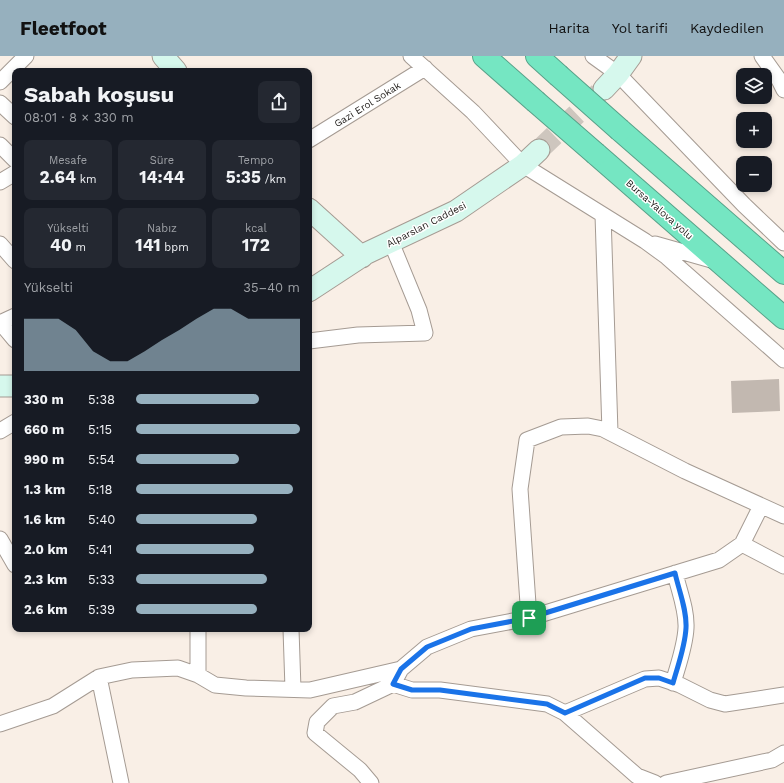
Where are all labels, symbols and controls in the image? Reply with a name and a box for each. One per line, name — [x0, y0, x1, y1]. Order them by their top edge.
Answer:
text: Fleetfoot — [20, 17, 107, 40]
text: Harita — [548, 20, 590, 36]
text: Yol tarifi — [612, 20, 668, 36]
text: Kaydedilen — [690, 20, 764, 36]
map controls — [736, 68, 772, 192]
button: layers — [736, 68, 772, 104]
street label: Gazi Erol Sokak — [332, 79, 403, 129]
button: share — [258, 81, 300, 123]
text: Sabah koşusu — [24, 82, 174, 107]
text: 08:01 · 8 × 330 m — [24, 110, 134, 125]
button: + — [736, 112, 772, 148]
text: Mesafe — [49, 154, 87, 167]
text: Süre — [150, 154, 174, 167]
text: Tempo — [238, 154, 274, 167]
button: − — [736, 156, 772, 192]
text: 2.64 — [40, 167, 76, 187]
text: 14:44 — [139, 167, 185, 187]
text: 5:35 — [226, 167, 261, 187]
text: km — [76, 173, 96, 186]
text: /km — [261, 173, 286, 186]
street label: Bursa-Yalova yolu — [624, 177, 695, 241]
street label: Alparslan Caddesi — [385, 200, 468, 249]
text: Yükselti — [47, 222, 89, 235]
text: Nabız — [147, 222, 177, 235]
text: kcal — [245, 222, 267, 235]
text: 40 — [50, 235, 72, 255]
text: 141 — [135, 235, 161, 255]
text: 172 — [242, 235, 270, 255]
text: m — [72, 241, 86, 254]
text: bpm — [161, 241, 189, 254]
text: Yükselti — [24, 280, 73, 295]
text: 35–40 m — [243, 280, 300, 295]
text: 330 m — [24, 392, 64, 407]
text: 5:38 — [88, 392, 115, 407]
text: 660 m — [24, 422, 64, 437]
text: 5:15 — [88, 422, 112, 437]
text: 990 m — [24, 452, 64, 467]
text: 5:54 — [88, 452, 115, 467]
text: 1.3 km — [24, 482, 65, 497]
text: 5:18 — [88, 482, 113, 497]
text: 1.6 km — [24, 512, 65, 527]
text: 5:40 — [88, 512, 115, 527]
text: 2.0 km — [24, 542, 68, 557]
text: 5:41 — [88, 542, 112, 557]
text: 2.3 km — [24, 572, 67, 587]
text: 5:33 — [88, 572, 115, 587]
pin — [512, 601, 546, 635]
text: 2.6 km — [24, 602, 68, 617]
text: 5:39 — [88, 602, 115, 617]
icon: arrive — [518, 607, 540, 629]

